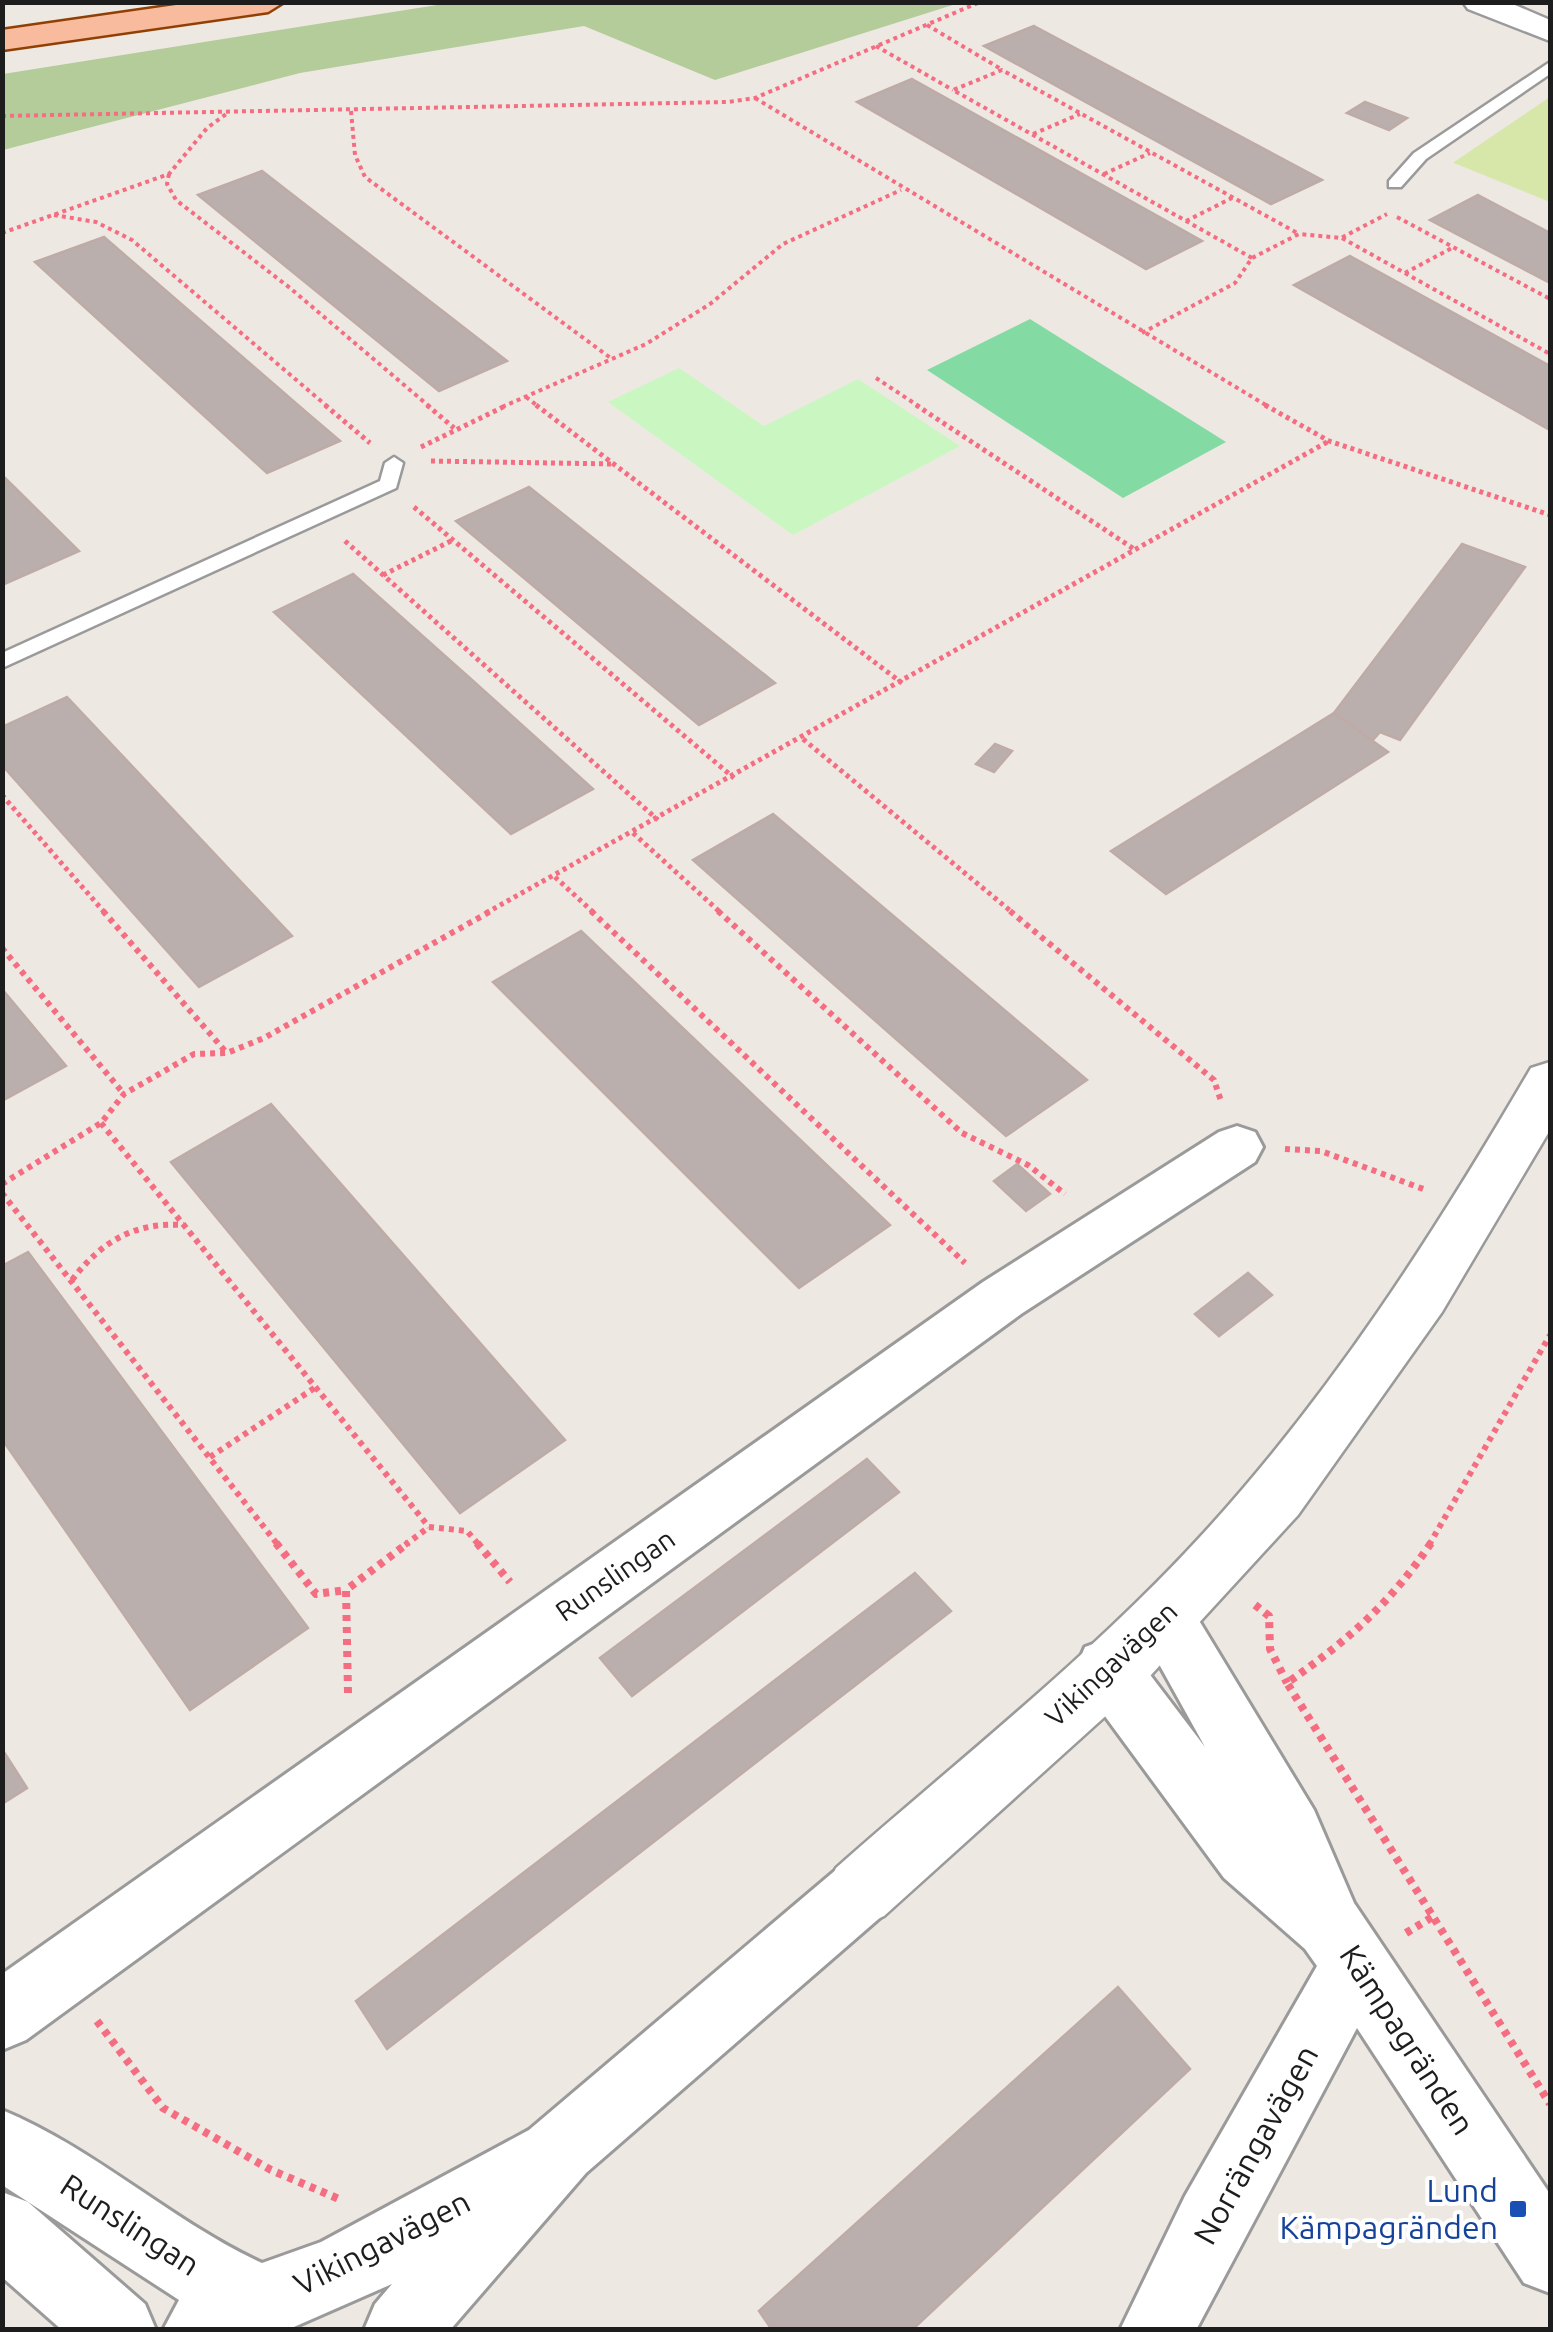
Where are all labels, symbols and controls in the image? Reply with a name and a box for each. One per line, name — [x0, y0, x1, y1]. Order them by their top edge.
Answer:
street label: Runslingan — [549, 1522, 680, 1627]
street label: Vikingavägen — [1038, 1595, 1183, 1732]
street label: Kämpagränden — [1333, 1938, 1482, 2141]
street label: Norrängavägen — [1186, 2039, 1325, 2250]
street label: Runslingan — [55, 2166, 207, 2282]
place label: Lund Kämpagränden — [1279, 2172, 1498, 2245]
street label: Vikingavägen — [288, 2182, 475, 2302]
marker: Lund Kämpagränden — [1507, 2198, 1529, 2220]

